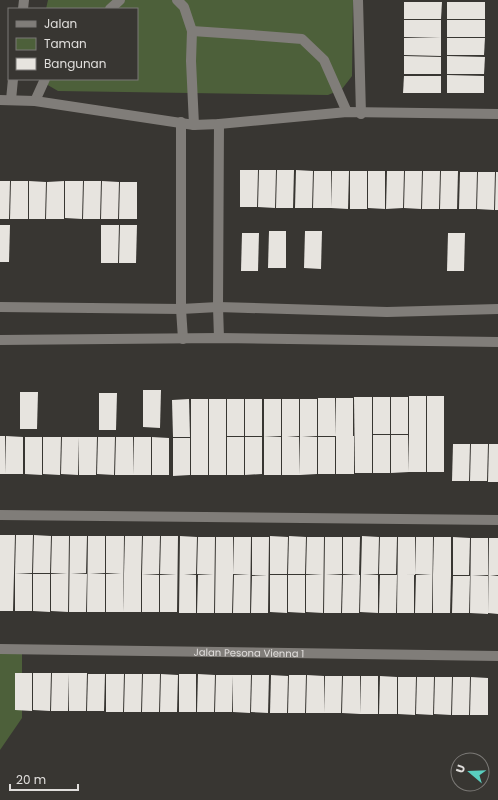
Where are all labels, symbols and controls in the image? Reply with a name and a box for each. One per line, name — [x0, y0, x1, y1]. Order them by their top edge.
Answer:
legend — [8, 8, 138, 80]
text: Jalan — [44, 15, 77, 32]
text: Taman — [44, 35, 87, 52]
text: Bangunan — [44, 55, 106, 72]
street label: Jalan Pesona Vienna 1 — [193, 644, 304, 661]
north arrow — [450, 752, 490, 792]
text: U — [452, 762, 469, 775]
scale bar — [10, 766, 78, 792]
text: 20 m — [16, 771, 46, 788]

